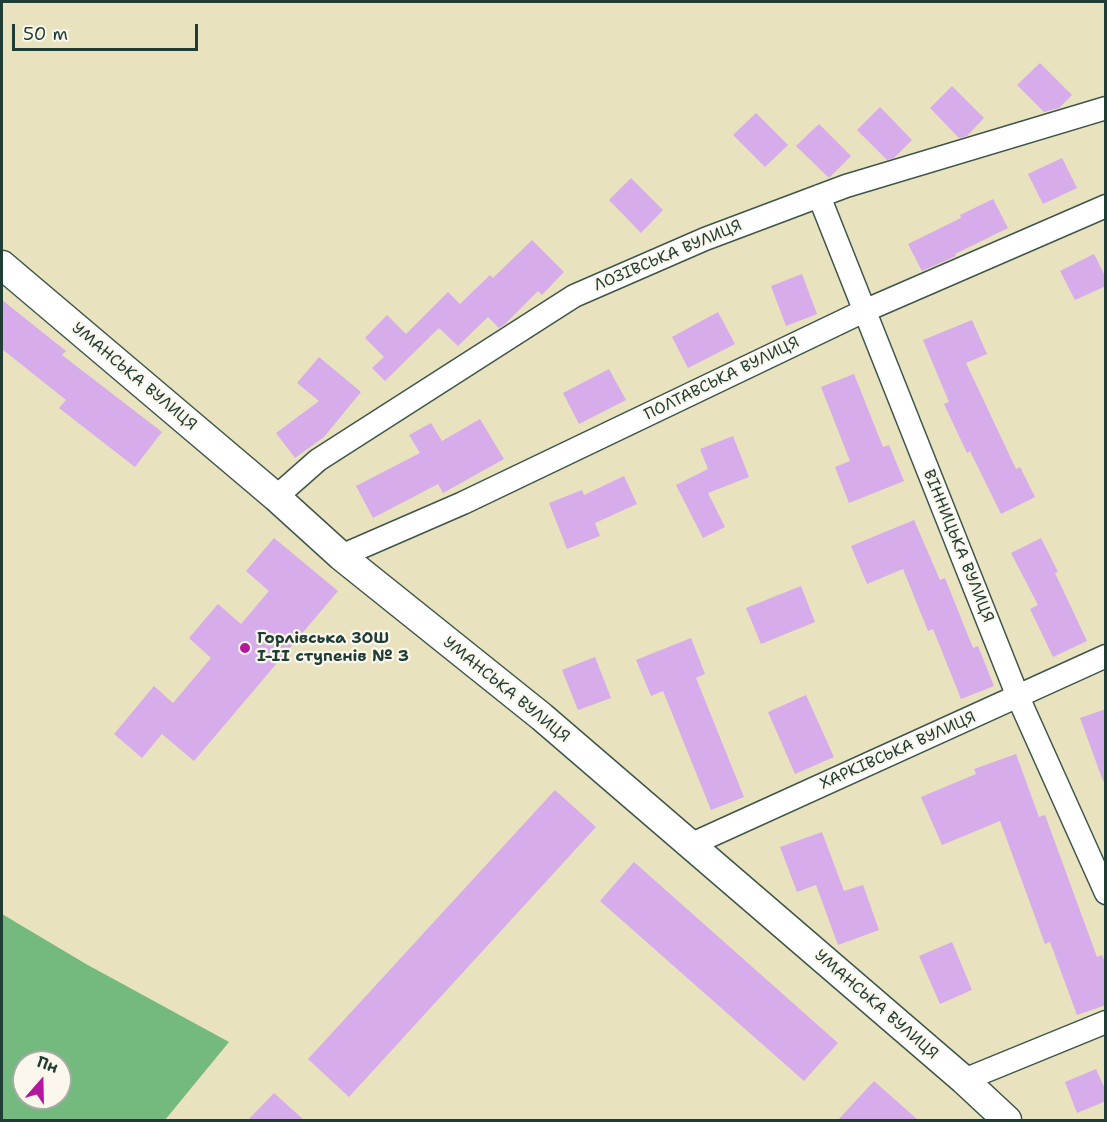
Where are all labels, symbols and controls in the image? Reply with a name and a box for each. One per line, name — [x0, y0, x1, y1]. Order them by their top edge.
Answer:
scale bar — [15, 12, 201, 50]
text: 50 m — [23, 22, 68, 46]
street label: ЛОЗІВСЬКА ВУЛИЦЯ — [591, 216, 745, 296]
street label: УМАНСЬКА ВУЛИЦЯ — [68, 319, 200, 435]
street label: ПОЛТАВСЬКА ВУЛИЦЯ — [641, 333, 803, 425]
street label: ВІННИЦЬКА ВУЛИЦЯ — [919, 467, 997, 625]
place label: Горлівська ЗОШ І-ІІ ступенів № 3 — [257, 629, 409, 667]
street label: УМАНСЬКА ВУЛИЦЯ — [439, 633, 573, 747]
marker: Горлівська ЗОШ І-ІІ ступенів № 3 — [238, 641, 252, 655]
street label: ХАРКІВСЬКА ВУЛИЦЯ — [817, 708, 979, 794]
street label: УМАНСЬКА ВУЛИЦЯ — [810, 946, 942, 1064]
north arrow — [12, 1050, 72, 1110]
text: Пн — [34, 1051, 61, 1078]

